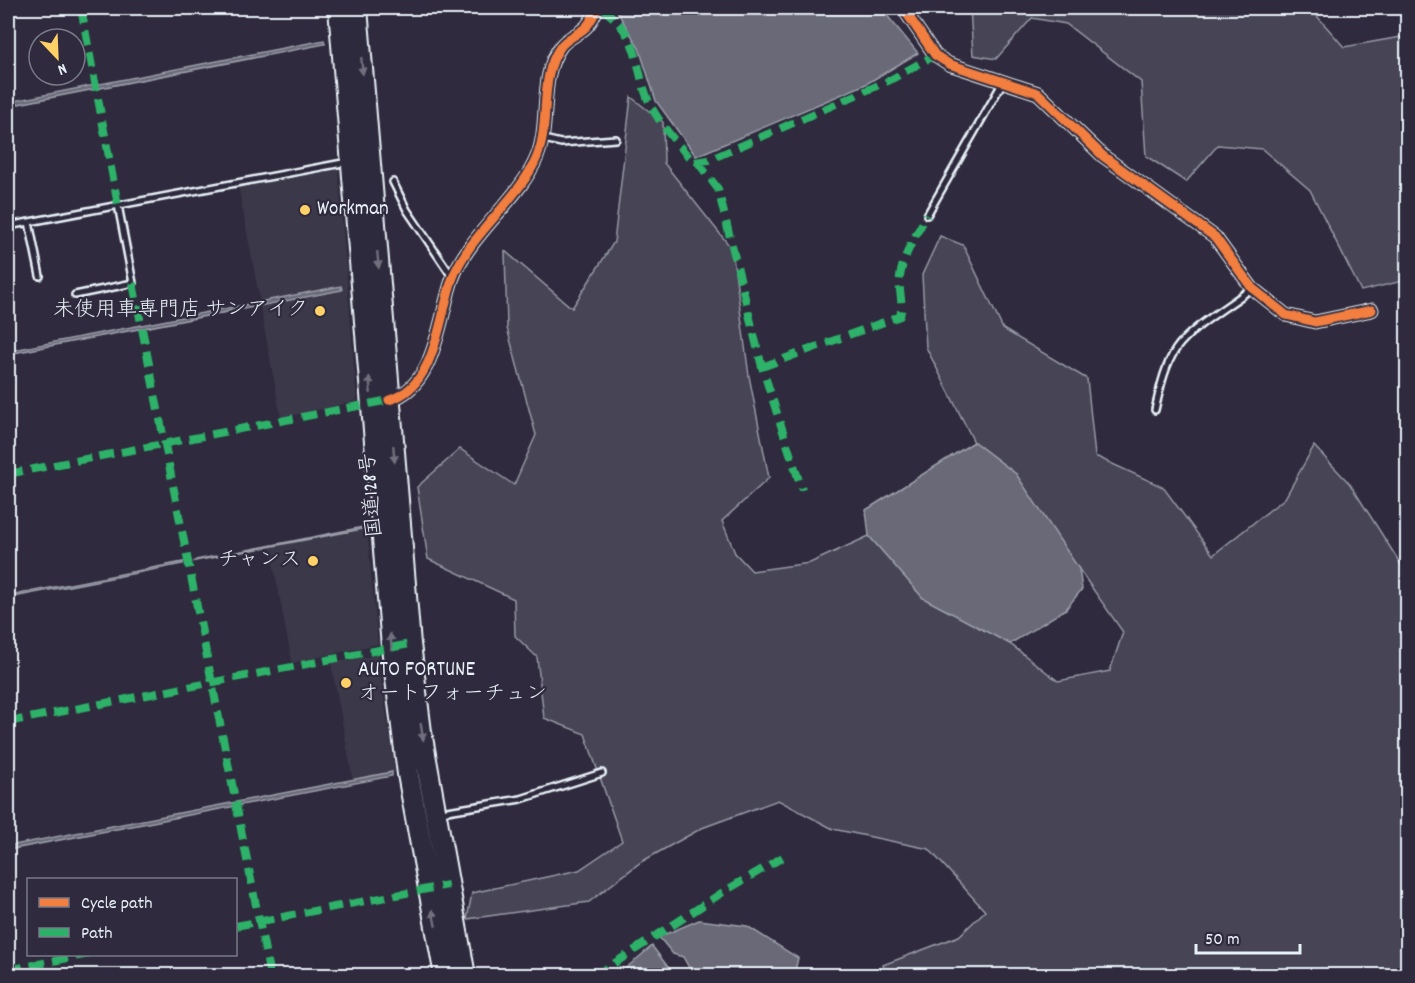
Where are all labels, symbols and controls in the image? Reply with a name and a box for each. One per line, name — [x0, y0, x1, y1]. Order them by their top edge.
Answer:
north arrow — [27, 27, 87, 87]
text: N — [54, 56, 70, 81]
one-way arrow — [357, 56, 367, 75]
place label: Workman — [317, 195, 389, 225]
marker: Workman — [298, 203, 312, 217]
one-way arrow — [373, 251, 383, 270]
place label: 未使用車専門店 サンアイク — [53, 296, 308, 326]
marker: 未使用車専門店 サンアイク — [313, 304, 327, 318]
one-way arrow — [365, 376, 375, 395]
one-way arrow — [389, 445, 399, 464]
street label: 国道128号 — [354, 451, 392, 539]
place label: チャンス — [217, 546, 301, 576]
marker: チャンス — [306, 554, 320, 568]
one-way arrow — [387, 633, 396, 652]
place label: AUTO FORTUNE オートフォーチュン — [358, 656, 547, 710]
marker: AUTO FORTUNE オートフォーチュン — [339, 676, 353, 690]
one-way arrow — [417, 723, 426, 742]
legend — [27, 878, 237, 956]
text: Cycle path — [81, 892, 152, 917]
one-way arrow — [429, 908, 438, 927]
scale bar — [1196, 917, 1300, 955]
text: Path — [81, 922, 113, 947]
text: 50 m — [1205, 928, 1240, 953]

